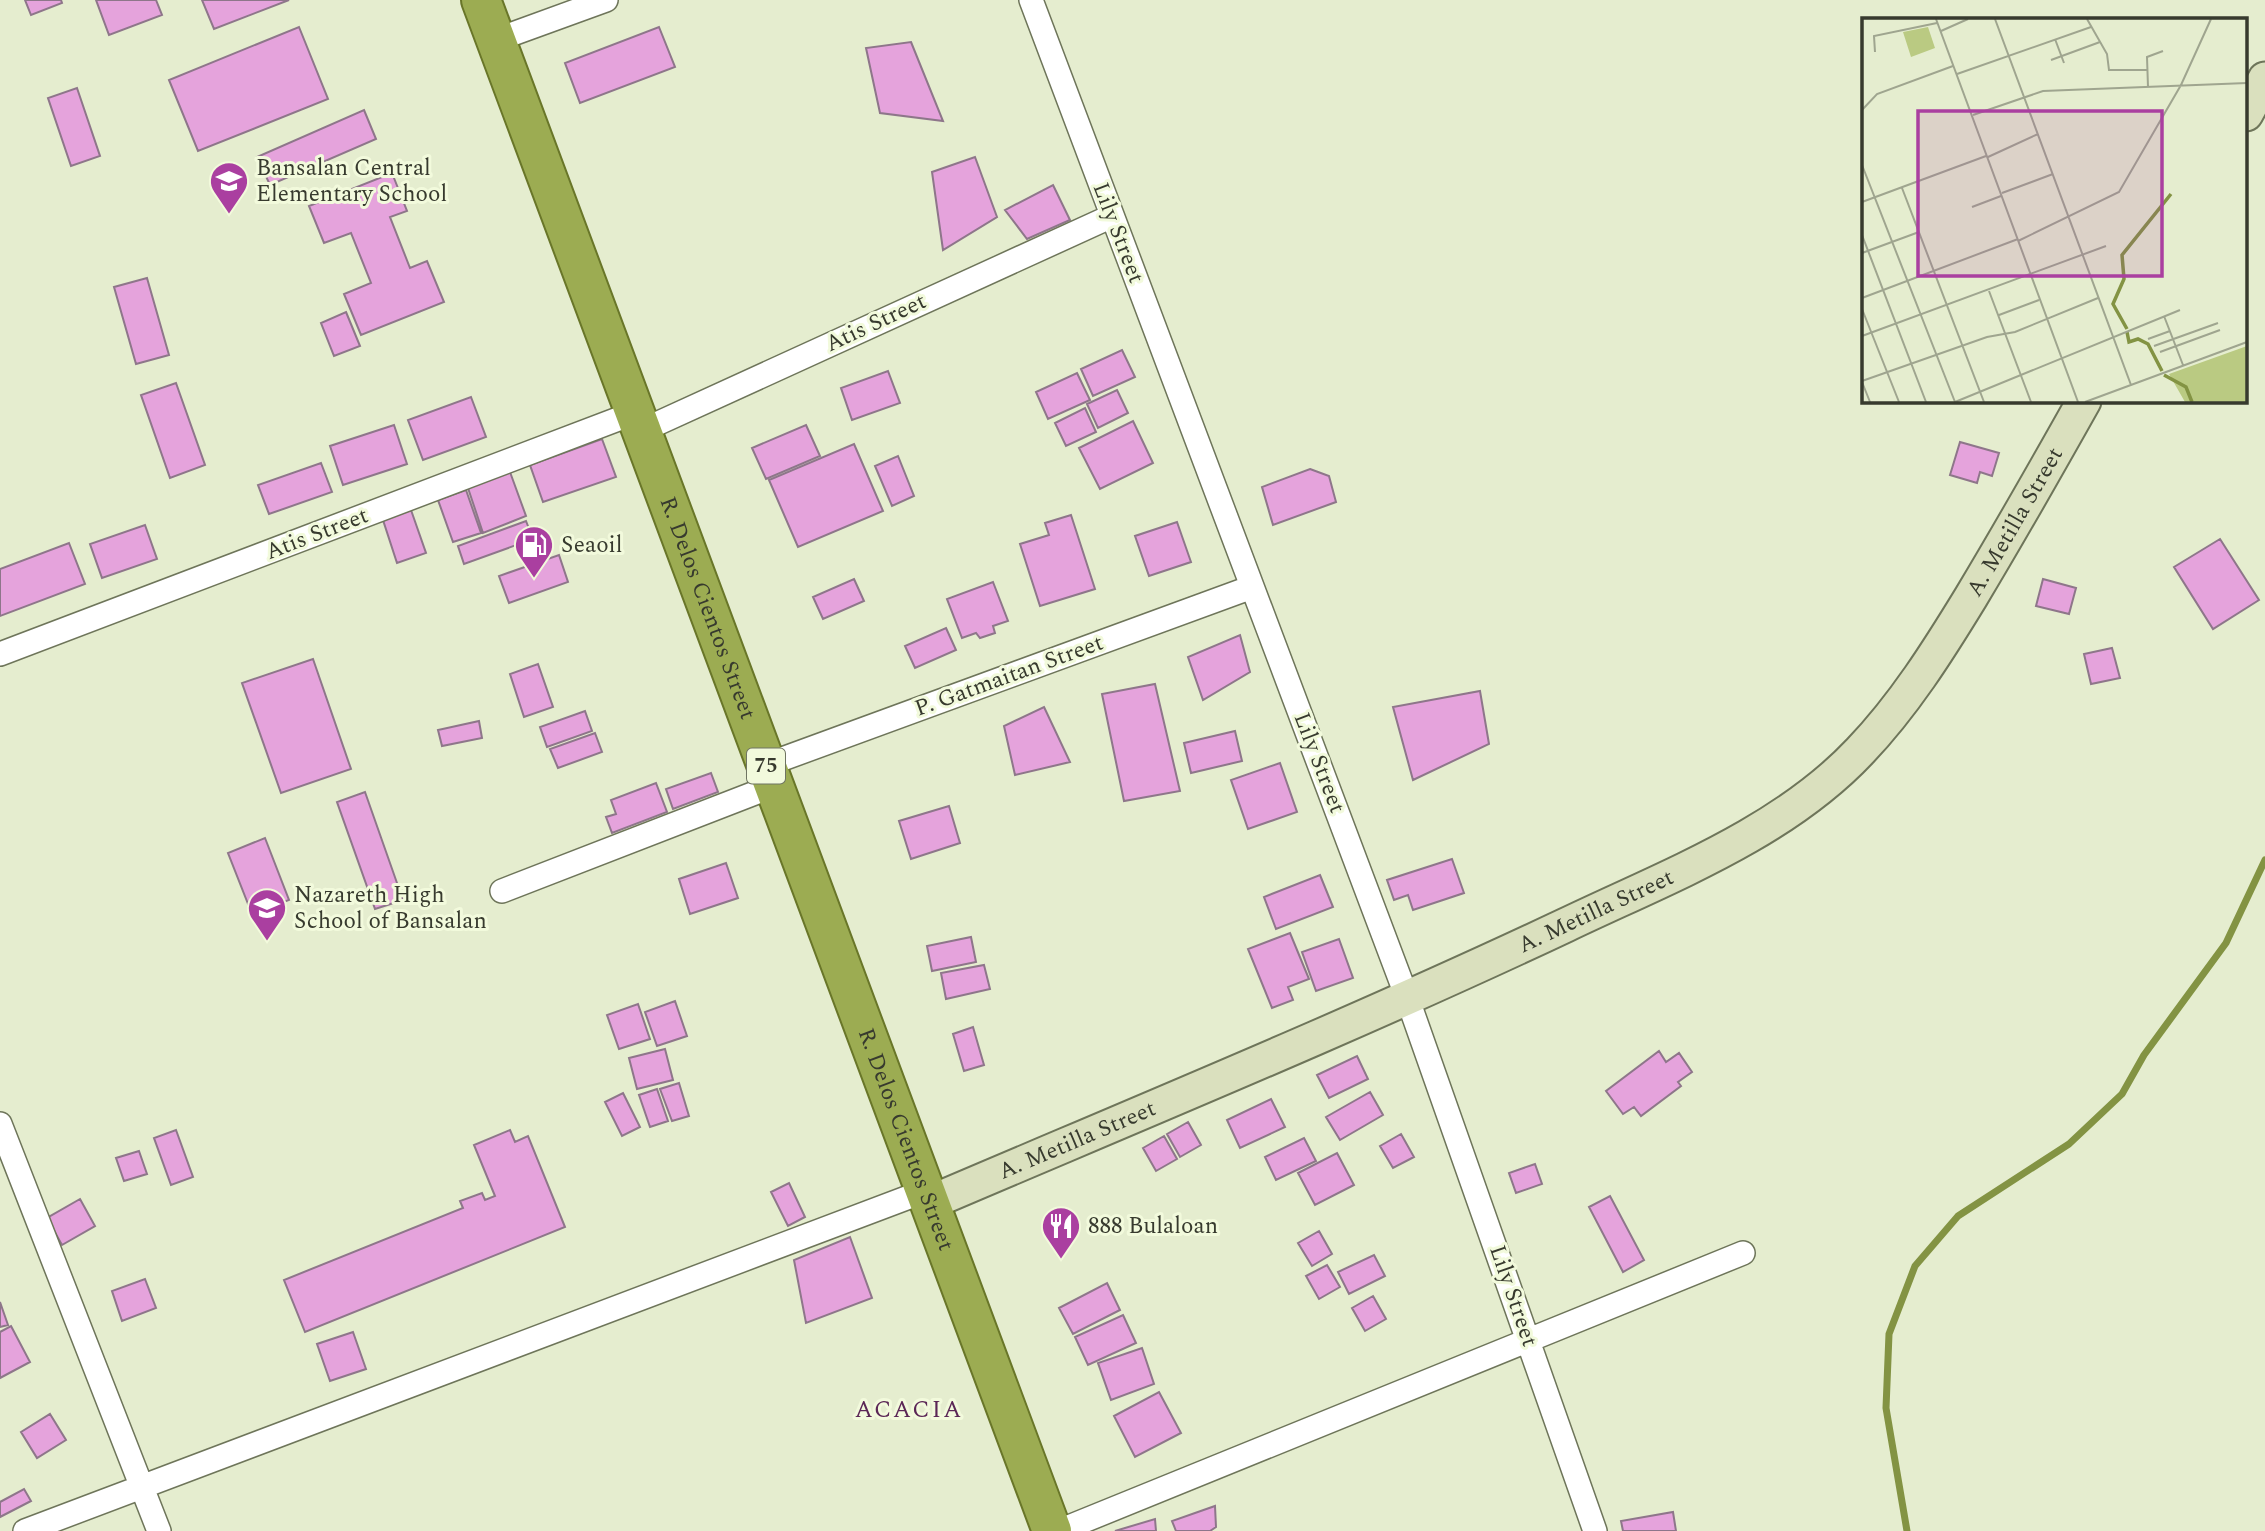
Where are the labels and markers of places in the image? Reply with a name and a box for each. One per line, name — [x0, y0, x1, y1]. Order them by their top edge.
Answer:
place label: Bansalan Central Elementary School — [256, 151, 447, 212]
school or university icon: Bansalan Central Elementary School — [208, 160, 250, 215]
fuel station icon: Seaoil — [513, 524, 555, 579]
place label: Seaoil — [561, 528, 623, 563]
place label: Nazareth High School of Bansalan — [294, 878, 487, 939]
school or university icon: Nazareth High School of Bansalan — [246, 887, 288, 942]
restaurant icon: 888 Bulaloan — [1040, 1205, 1082, 1260]
place label: 888 Bulaloan — [1088, 1209, 1218, 1244]

